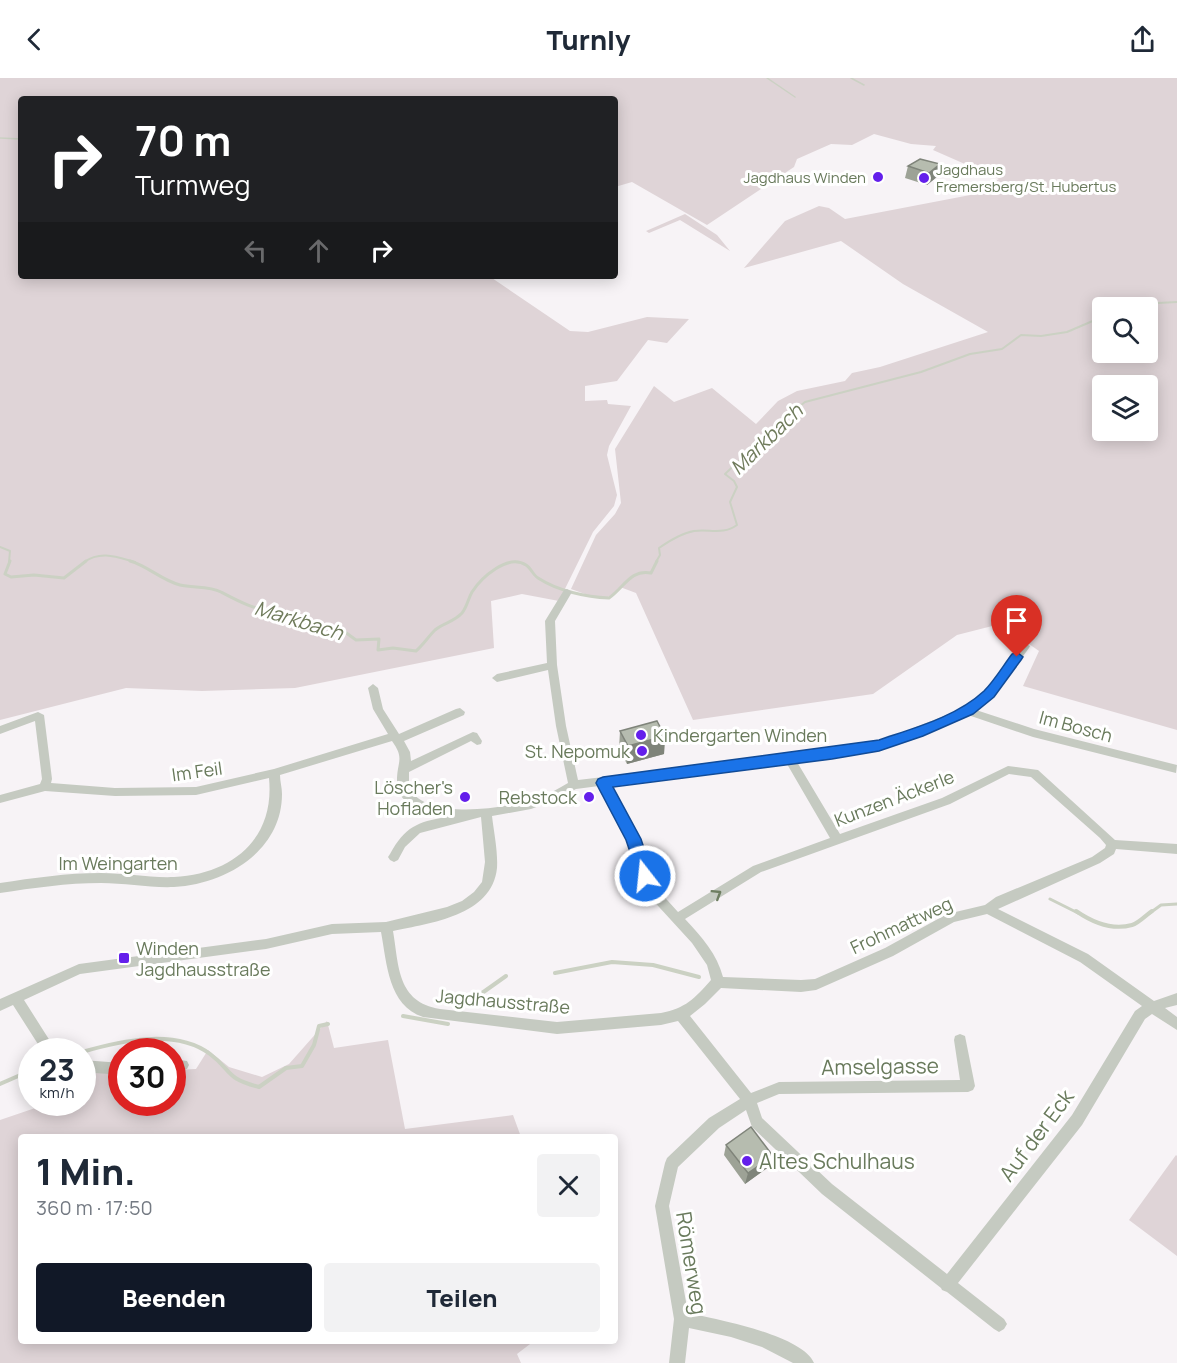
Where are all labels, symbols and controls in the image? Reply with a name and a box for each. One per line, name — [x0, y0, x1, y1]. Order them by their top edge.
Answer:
text: Turnly — [547, 21, 630, 58]
icon: back — [18, 23, 51, 56]
icon: share — [1126, 23, 1159, 56]
text: 70 m — [135, 111, 231, 169]
icon: right — [36, 120, 114, 198]
place label: Jagdhaus Fremersberg/St. Hubertus — [936, 159, 1116, 197]
text: Turmweg — [135, 166, 250, 203]
place label: Jagdhaus Winden — [743, 167, 866, 188]
marker: Jagdhaus Winden — [871, 170, 885, 184]
marker: Jagdhaus Fremersberg/St. Hubertus — [917, 171, 931, 185]
icon: left — [239, 234, 272, 267]
icon: ahead — [302, 234, 335, 267]
icon: right — [365, 234, 398, 267]
map controls — [1092, 297, 1158, 441]
button: search — [1092, 297, 1158, 363]
button: layers — [1092, 375, 1158, 441]
water label: Markbach — [724, 397, 809, 480]
water label: Markbach — [252, 594, 348, 647]
pin — [991, 595, 1042, 657]
icon: arrive — [1000, 604, 1033, 637]
street label: Im Bosch — [1037, 705, 1115, 747]
place label: Kindergarten Winden — [653, 723, 827, 747]
marker: Kindergarten Winden — [634, 728, 648, 742]
place label: St. Nepomuk — [525, 739, 631, 763]
marker: St. Nepomuk — [635, 744, 649, 758]
street label: Im Feil — [170, 756, 224, 786]
street label: Kunzen Äckerle — [831, 764, 957, 832]
place label: Löscher's Hofladen — [374, 775, 453, 820]
place label: Rebstock — [499, 785, 578, 809]
marker: Löscher's Hofladen — [458, 790, 472, 804]
marker: Rebstock — [582, 790, 596, 804]
position arrow — [613, 844, 677, 908]
street label: Im Weingarten — [58, 851, 178, 875]
one-way arrow — [711, 890, 721, 902]
street label: Frohmattweg — [846, 891, 956, 959]
place label: Winden Jagdhausstraße — [136, 936, 271, 981]
marker: Winden Jagdhausstraße — [117, 951, 131, 965]
street label: Jagdhausstraße — [435, 983, 571, 1019]
speed limit sign: 30 — [108, 1038, 186, 1116]
text: 23 — [39, 1049, 75, 1090]
street label: Amselgasse — [821, 1051, 939, 1081]
text: km/h — [40, 1082, 74, 1103]
street label: Auf der Eck — [992, 1083, 1080, 1187]
text: 1 Min. — [36, 1147, 136, 1196]
place label: Altes Schulhaus — [759, 1147, 915, 1175]
button: close — [537, 1154, 600, 1217]
marker: Altes Schulhaus — [740, 1154, 754, 1168]
text: 360 m · 17:50 — [36, 1194, 153, 1221]
street label: Römerweg — [670, 1210, 714, 1316]
button: Beenden — [36, 1263, 312, 1332]
button: Teilen — [324, 1263, 600, 1332]

